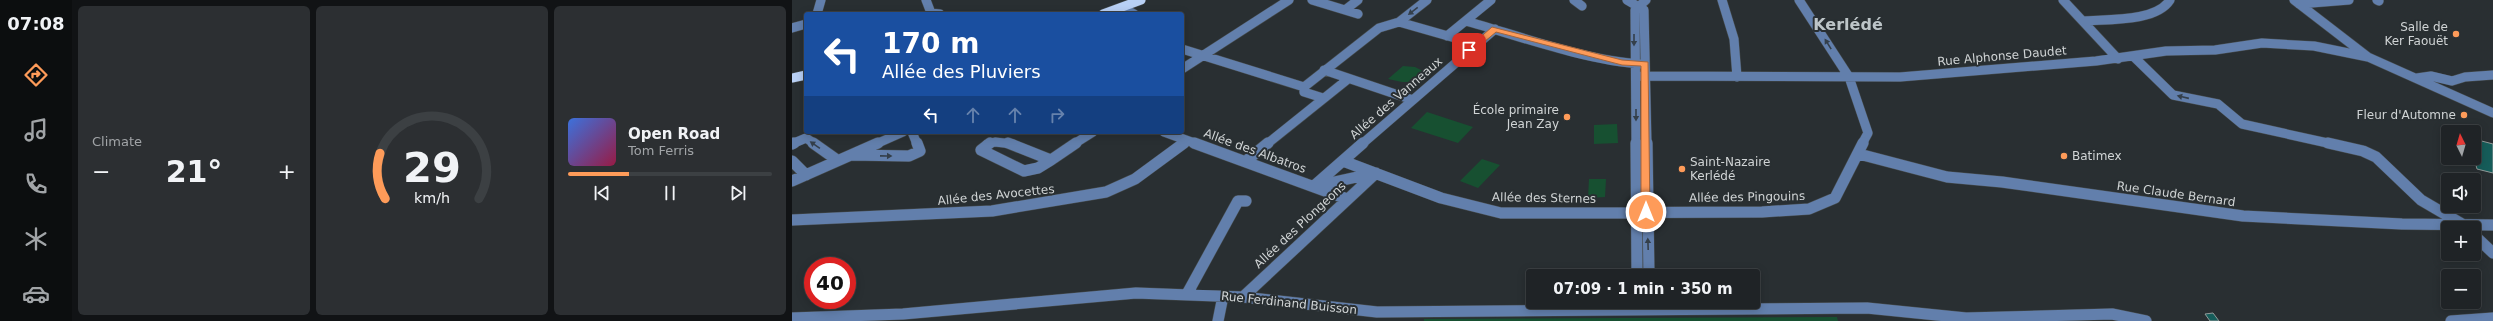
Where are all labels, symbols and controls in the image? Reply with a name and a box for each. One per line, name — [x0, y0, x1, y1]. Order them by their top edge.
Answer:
one-way arrow — [1408, 7, 1419, 15]
text: 07:08 — [7, 13, 65, 34]
district label: Kerlédé — [1813, 15, 1883, 34]
place label: Salle de Ker Faouët — [2384, 20, 2448, 48]
text: 170 m — [882, 27, 979, 60]
icon: left — [816, 28, 868, 80]
marker: Salle de Ker Faouët — [2451, 29, 2461, 39]
pin — [1452, 33, 1486, 67]
one-way arrow — [1631, 34, 1637, 47]
icon: arrive — [1458, 39, 1480, 61]
one-way arrow — [1824, 39, 1832, 50]
street label: Rue Alphonse Daudet — [1937, 43, 2067, 69]
street label: Allée des Vanneaux — [1347, 54, 1445, 142]
icon: directions — [22, 61, 50, 89]
text: Allée des Pluviers — [882, 61, 1041, 82]
one-way arrow — [2177, 94, 2190, 100]
place label: École primaire Jean Zay — [1473, 102, 1559, 131]
icon: left — [920, 104, 942, 126]
icon: ahead — [962, 104, 984, 126]
icon: ahead — [1004, 104, 1026, 126]
icon: right — [1046, 104, 1068, 126]
place label: Fleur d'Automne — [2357, 108, 2456, 122]
one-way arrow — [1633, 109, 1639, 122]
marker: Fleur d'Automne — [2459, 110, 2469, 120]
marker: École primaire Jean Zay — [1562, 112, 1572, 122]
icon: music — [22, 116, 50, 144]
text: Open Road — [628, 125, 720, 143]
north arrow — [2441, 125, 2481, 165]
map controls — [2441, 125, 2481, 309]
street label: Allée des Albatros — [1202, 126, 1308, 176]
text: Climate — [92, 134, 142, 149]
one-way arrow — [810, 141, 821, 149]
text: 29 — [403, 142, 461, 191]
text: Tom Ferris — [628, 143, 694, 158]
place label: Batimex — [2072, 149, 2122, 163]
marker: Batimex — [2059, 151, 2069, 161]
one-way arrow — [880, 153, 893, 159]
text: 21° — [166, 154, 222, 189]
place label: Saint-Nazaire Kerlédé — [1690, 155, 1770, 183]
text: − — [92, 159, 110, 184]
text: + — [278, 159, 296, 184]
marker: Saint-Nazaire Kerlédé — [1677, 164, 1687, 174]
icon: phone — [22, 170, 50, 198]
button: sound — [2441, 173, 2481, 213]
street label: Allée des Plongeons — [1251, 179, 1349, 271]
street label: Rue Claude Bernard — [2116, 179, 2236, 209]
icon: previous — [591, 182, 613, 204]
icon: pause — [659, 182, 681, 204]
icon: next — [727, 182, 749, 204]
street label: Allée des Avocettes — [937, 182, 1055, 208]
text: km/h — [414, 189, 450, 205]
street label: Allée des Pingouins — [1689, 189, 1805, 205]
street label: Allée des Sternes — [1492, 190, 1596, 206]
position arrow — [1625, 191, 1667, 233]
button: + — [2441, 221, 2481, 261]
icon: climate — [22, 225, 50, 253]
one-way arrow — [1644, 238, 1651, 250]
speed limit sign: 40 — [804, 257, 856, 309]
button: − — [2441, 269, 2481, 309]
icon: car — [22, 280, 50, 308]
text: 07:09 · 1 min · 350 m — [1553, 280, 1733, 298]
street label: Rue Ferdinand Buisson — [1220, 289, 1358, 317]

